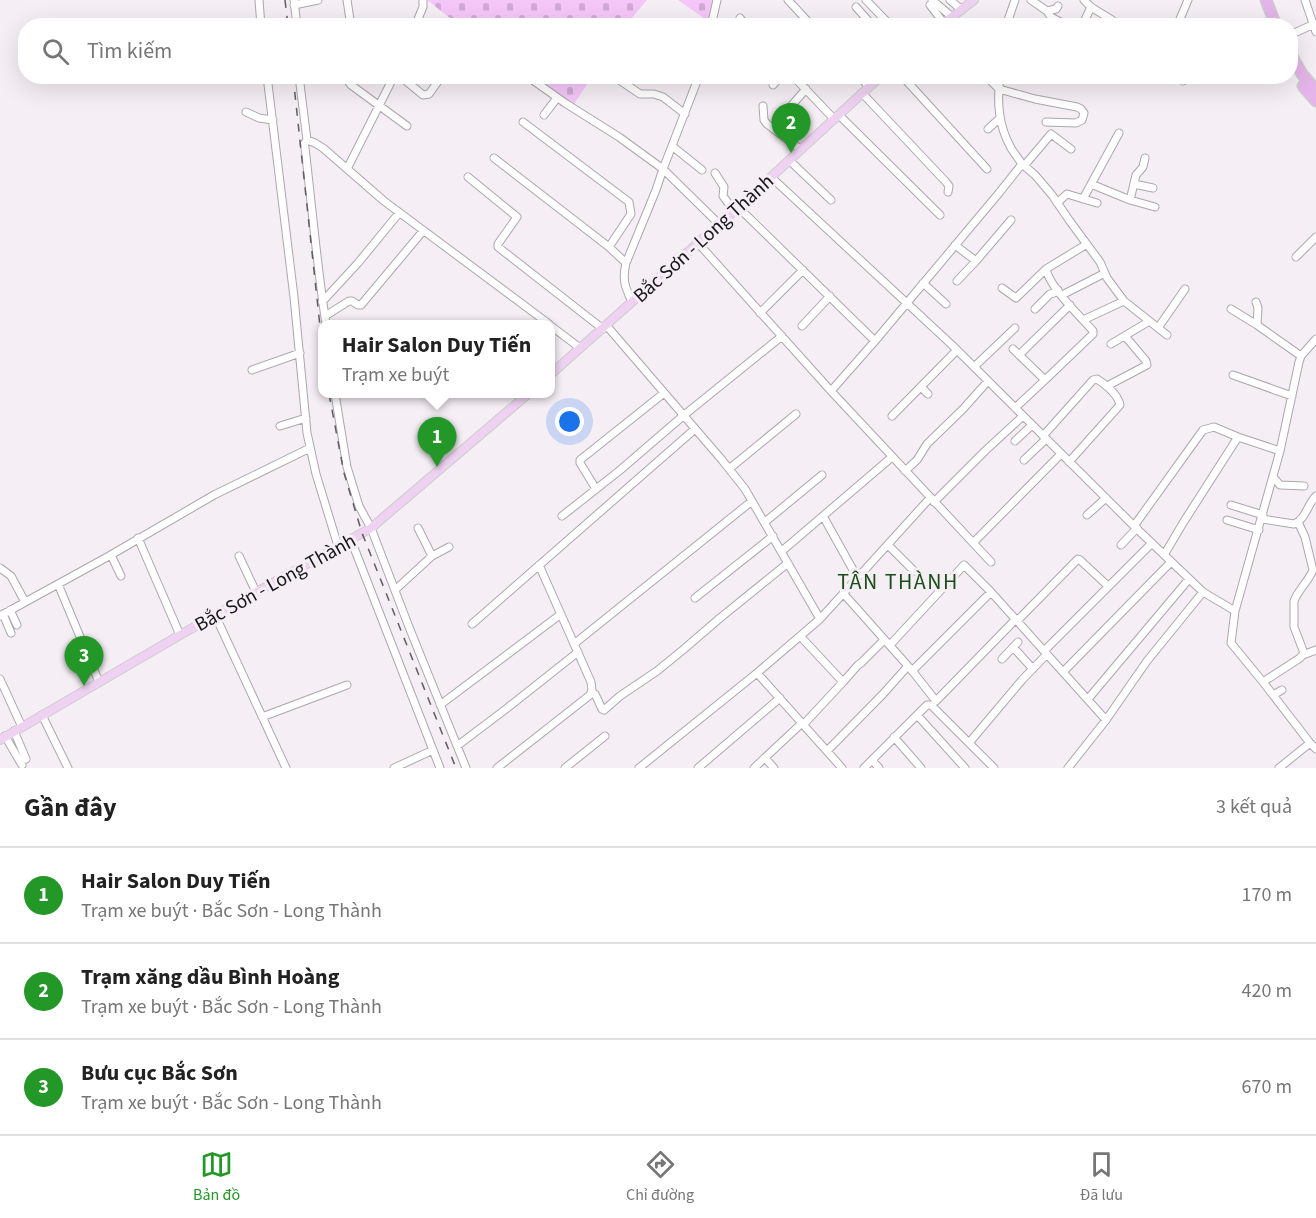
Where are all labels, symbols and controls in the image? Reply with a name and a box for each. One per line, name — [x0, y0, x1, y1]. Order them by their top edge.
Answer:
search box — [18, 18, 1298, 84]
icon: search — [39, 35, 72, 68]
text: Tìm kiếm — [87, 35, 172, 67]
pin: 2 — [772, 104, 810, 153]
street label: Bắc Sơn - Long Thành — [627, 168, 780, 310]
popup — [318, 320, 555, 398]
text: Hair Salon Duy Tiến — [342, 329, 531, 361]
text: Trạm xe buýt — [342, 361, 449, 389]
your location — [555, 407, 584, 436]
pin: 1 — [418, 418, 456, 467]
street label: Bắc Sơn - Long Thành — [190, 527, 361, 639]
district label: TÂN THÀNH — [837, 566, 959, 598]
pin: 3 — [64, 636, 104, 686]
text: Gần đây — [24, 789, 117, 826]
text: 3 kết quả — [1216, 793, 1292, 821]
text: Hair Salon Duy Tiến — [81, 865, 271, 897]
text: 1 — [38, 881, 49, 909]
text: 170 m — [1242, 881, 1292, 909]
text: Trạm xe buýt · Bắc Sơn - Long Thành — [81, 897, 382, 925]
text: Trạm xăng dầu Bình Hoàng — [81, 961, 339, 993]
text: 2 — [38, 977, 49, 1005]
text: 420 m — [1242, 977, 1292, 1005]
text: Trạm xe buýt · Bắc Sơn - Long Thành — [81, 993, 382, 1021]
text: Bưu cục Bắc Sơn — [81, 1057, 238, 1089]
text: 3 — [38, 1073, 49, 1101]
text: 670 m — [1242, 1073, 1292, 1101]
text: Trạm xe buýt · Bắc Sơn - Long Thành — [81, 1089, 382, 1117]
tab: Bản đồ — [193, 1148, 240, 1206]
tab: Chỉ đường — [626, 1148, 694, 1206]
tab: Đã lưu — [1080, 1148, 1123, 1206]

